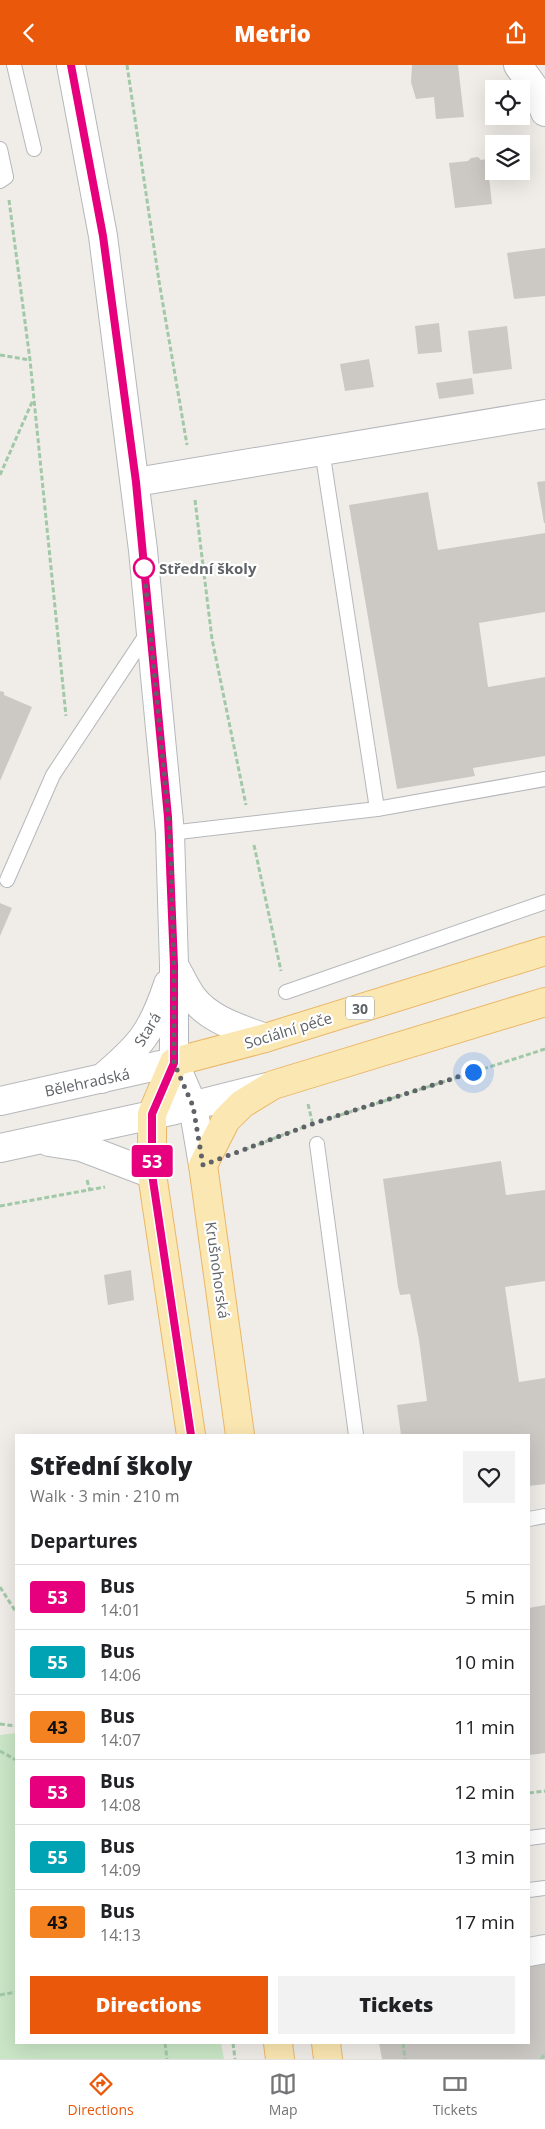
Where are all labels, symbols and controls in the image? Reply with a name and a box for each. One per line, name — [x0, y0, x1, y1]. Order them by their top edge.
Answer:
text: Metrio — [234, 18, 311, 48]
icon: back — [15, 19, 43, 47]
icon: share — [502, 19, 530, 47]
map controls — [485, 80, 530, 180]
button: locate — [485, 80, 530, 125]
button: layers — [485, 135, 530, 180]
marker: Střední školy — [133, 557, 155, 579]
place label: Střední školy — [159, 558, 257, 578]
road number: 30 — [346, 996, 374, 1019]
street label: Sociální péče — [242, 1007, 334, 1053]
street label: Stará — [129, 1008, 165, 1050]
your location — [461, 1060, 486, 1085]
street label: Bělehradská — [43, 1063, 131, 1101]
line badge: 53 — [130, 1145, 174, 1177]
text: 53 — [142, 1149, 162, 1173]
street label: Krušnohorská — [201, 1220, 235, 1320]
text: Střední školy — [30, 1449, 192, 1482]
button: heart — [463, 1451, 515, 1503]
text: Walk · 3 min · 210 m — [30, 1485, 180, 1507]
text: Departures — [30, 1528, 137, 1554]
text: Bus — [100, 1573, 135, 1599]
text: 5 min — [465, 1584, 515, 1610]
text: 53 — [47, 1585, 68, 1609]
text: 14:01 — [100, 1599, 141, 1621]
text: Bus — [100, 1638, 135, 1664]
text: 10 min — [454, 1649, 515, 1675]
text: 55 — [47, 1650, 68, 1674]
text: 14:06 — [100, 1664, 141, 1686]
text: Bus — [100, 1703, 135, 1729]
text: 11 min — [454, 1714, 515, 1740]
text: 43 — [47, 1715, 68, 1739]
text: 14:07 — [100, 1729, 141, 1751]
text: Bus — [100, 1768, 135, 1794]
text: 12 min — [454, 1779, 515, 1805]
text: 53 — [47, 1780, 68, 1804]
text: 14:08 — [100, 1794, 141, 1816]
text: Bus — [100, 1833, 135, 1859]
text: 13 min — [454, 1844, 515, 1870]
text: 55 — [47, 1845, 68, 1869]
text: 14:09 — [100, 1859, 141, 1881]
text: Bus — [100, 1898, 135, 1924]
text: 17 min — [454, 1909, 515, 1935]
text: 43 — [47, 1910, 68, 1934]
text: 14:13 — [100, 1924, 141, 1946]
button: Directions — [30, 1976, 268, 2034]
button: Tickets — [278, 1976, 515, 2034]
tab: Directions — [68, 2070, 134, 2119]
tab: Map — [269, 2070, 298, 2119]
tab: Tickets — [433, 2070, 477, 2119]

